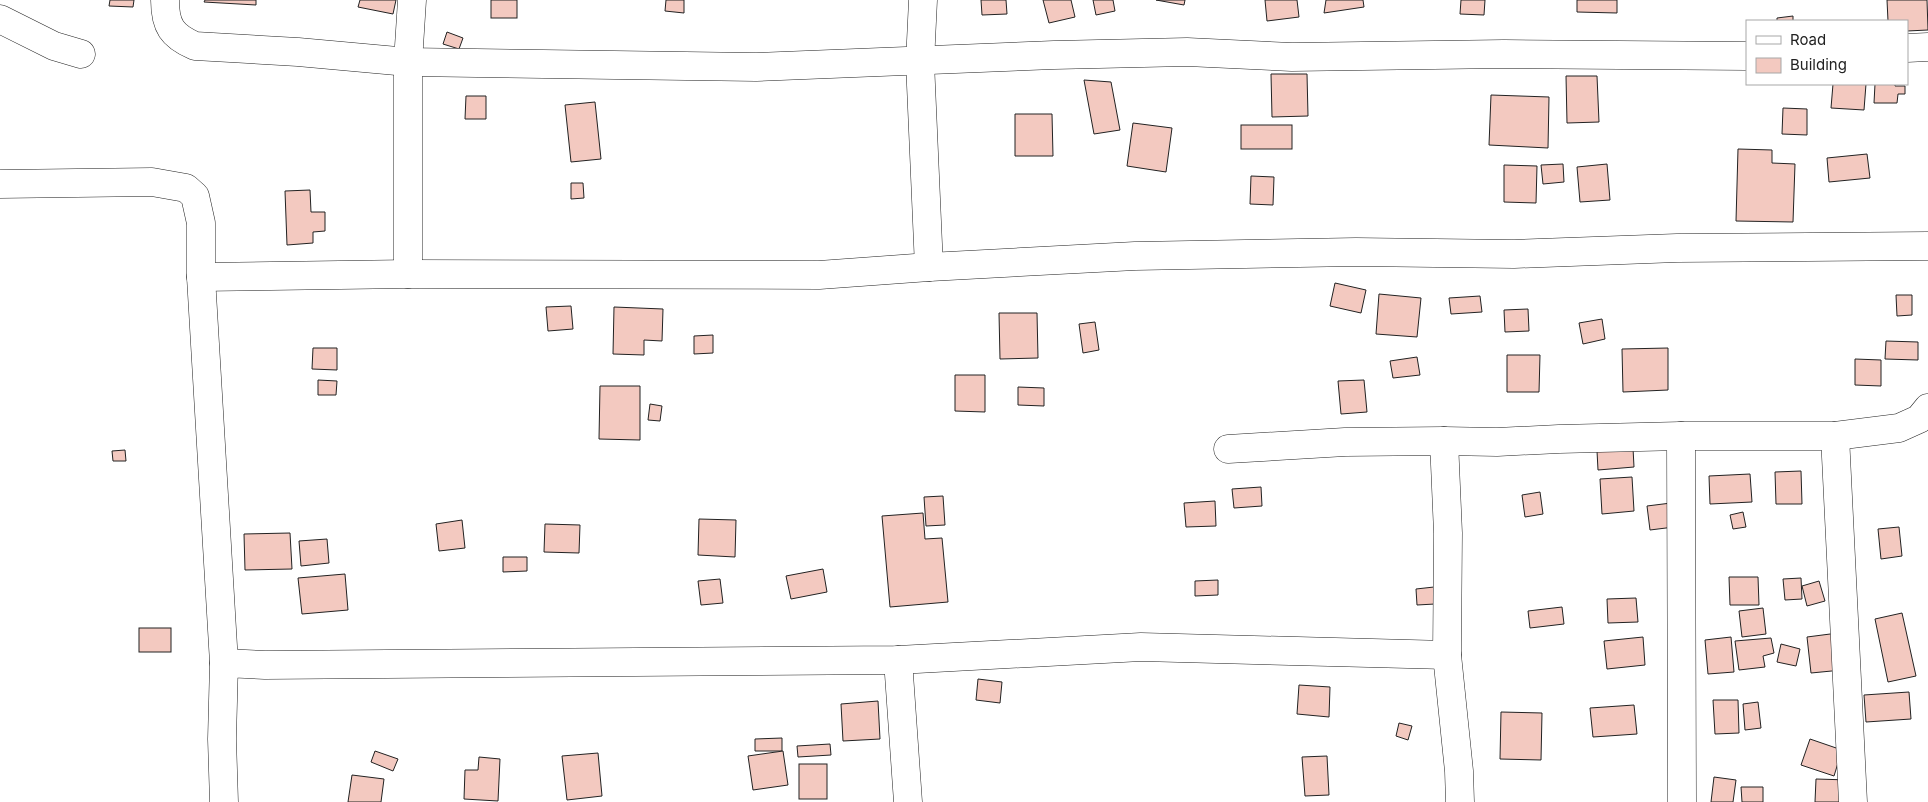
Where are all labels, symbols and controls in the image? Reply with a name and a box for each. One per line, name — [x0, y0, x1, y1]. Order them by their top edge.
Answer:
legend — [1746, 20, 1908, 85]
text: Road — [1790, 30, 1826, 49]
text: Building — [1790, 55, 1847, 74]

